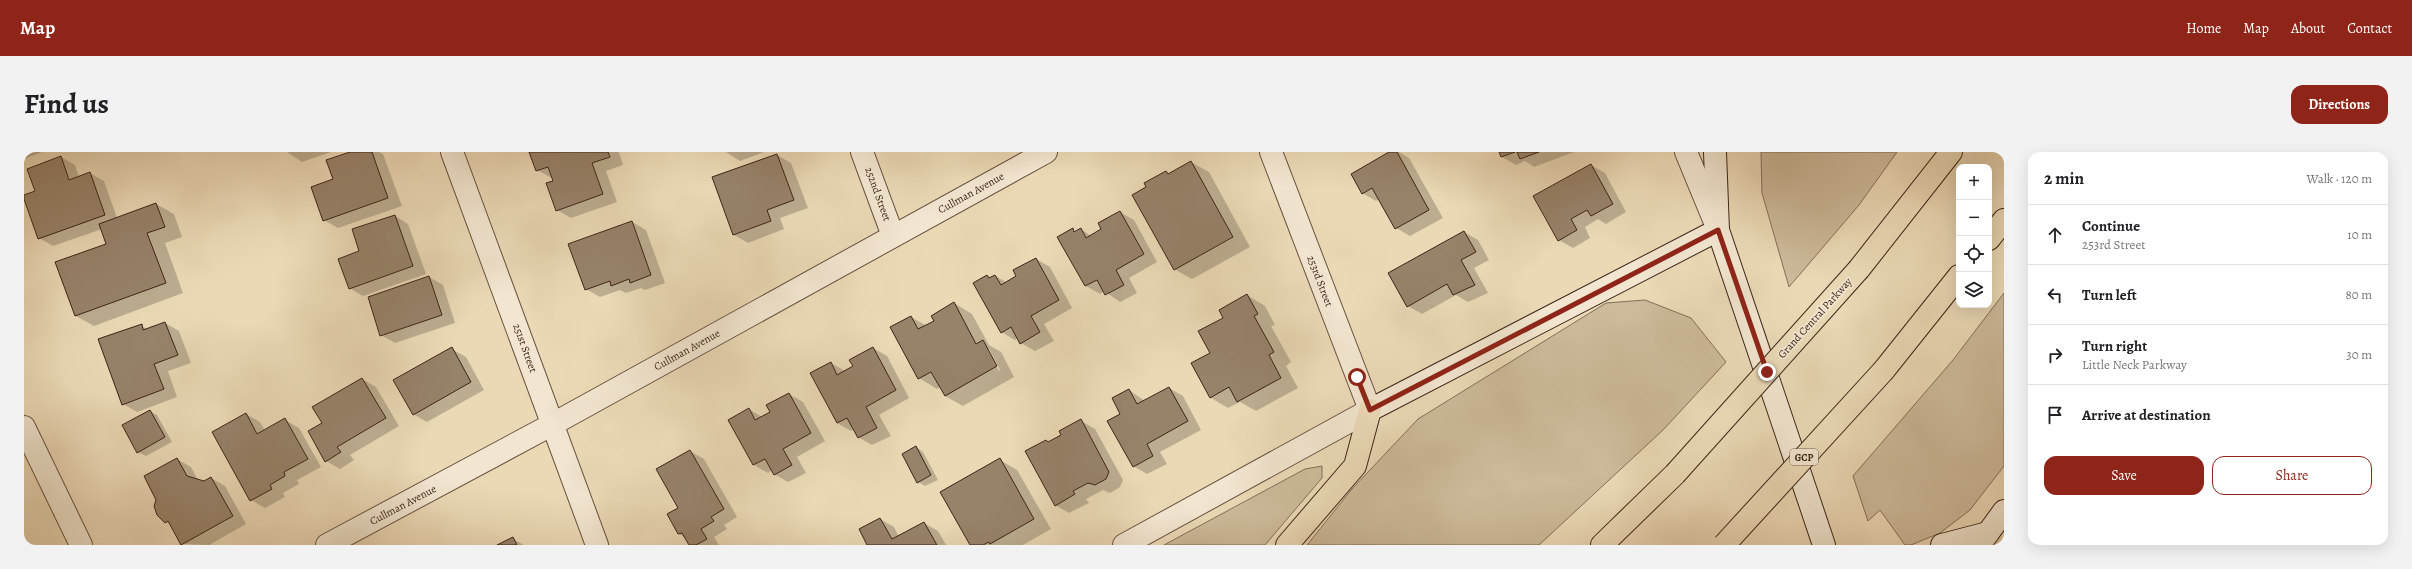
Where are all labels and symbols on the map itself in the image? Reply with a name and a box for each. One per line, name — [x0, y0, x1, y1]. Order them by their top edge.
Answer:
street label: 252nd Street — [861, 165, 895, 223]
street label: Cullman Avenue — [935, 169, 1007, 217]
street label: 253rd Street — [1303, 253, 1337, 309]
street label: Grand Central Parkway — [1775, 274, 1855, 362]
street label: 251st Street — [509, 321, 541, 375]
street label: Cullman Avenue — [651, 326, 723, 374]
route end — [1758, 363, 1776, 381]
route start — [1348, 368, 1366, 386]
road number: GCP — [1790, 449, 1818, 465]
street label: Cullman Avenue — [367, 481, 439, 529]

